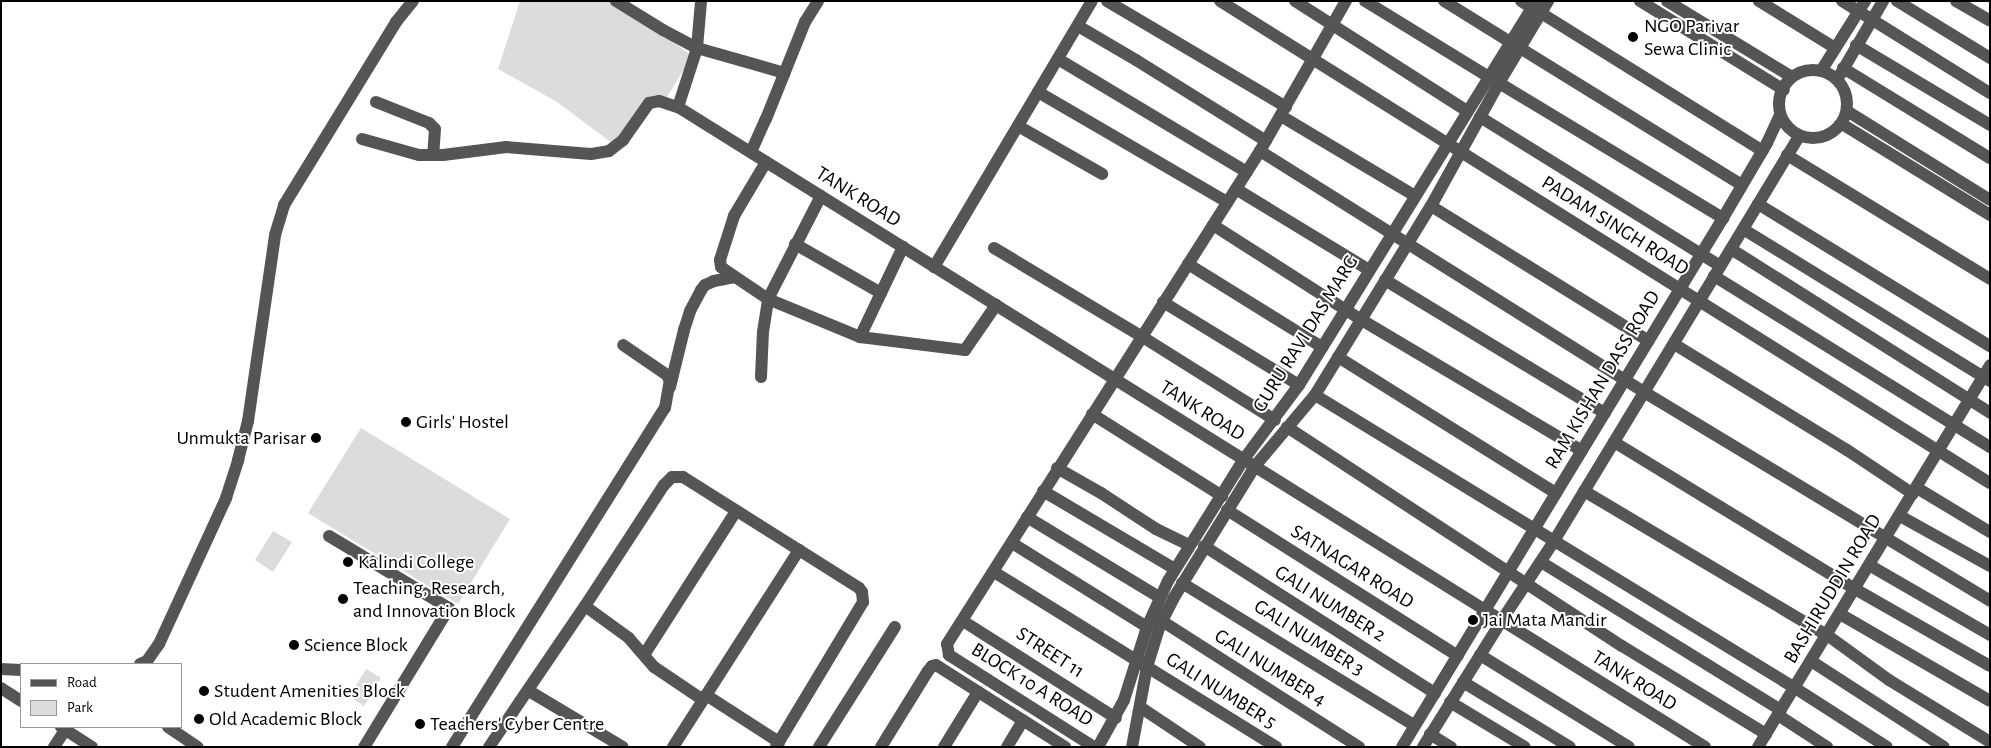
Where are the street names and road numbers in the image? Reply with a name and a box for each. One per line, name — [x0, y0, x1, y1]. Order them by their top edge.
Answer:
street label: TANK ROAD — [811, 161, 905, 233]
street label: PADAM SINGH ROAD — [1537, 171, 1693, 281]
street label: GURU RAVI DAS MARG — [1248, 251, 1364, 417]
street label: RAM KISHAN DASS ROAD — [1540, 286, 1666, 474]
street label: TANK ROAD — [1155, 375, 1249, 447]
street label: BASHIRUDDIN ROAD — [1779, 510, 1887, 668]
street label: SATNAGAR ROAD — [1286, 520, 1418, 614]
street label: GALI NUMBER 2 — [1270, 560, 1390, 648]
street label: GALI NUMBER 3 — [1249, 595, 1369, 681]
street label: STREET 11 — [1012, 622, 1088, 684]
street label: GALI NUMBER 4 — [1210, 624, 1330, 712]
street label: BLOCK 10 A ROAD — [967, 638, 1097, 732]
street label: TANK ROAD — [1587, 645, 1681, 717]
street label: GALI NUMBER 5 — [1161, 648, 1281, 734]

